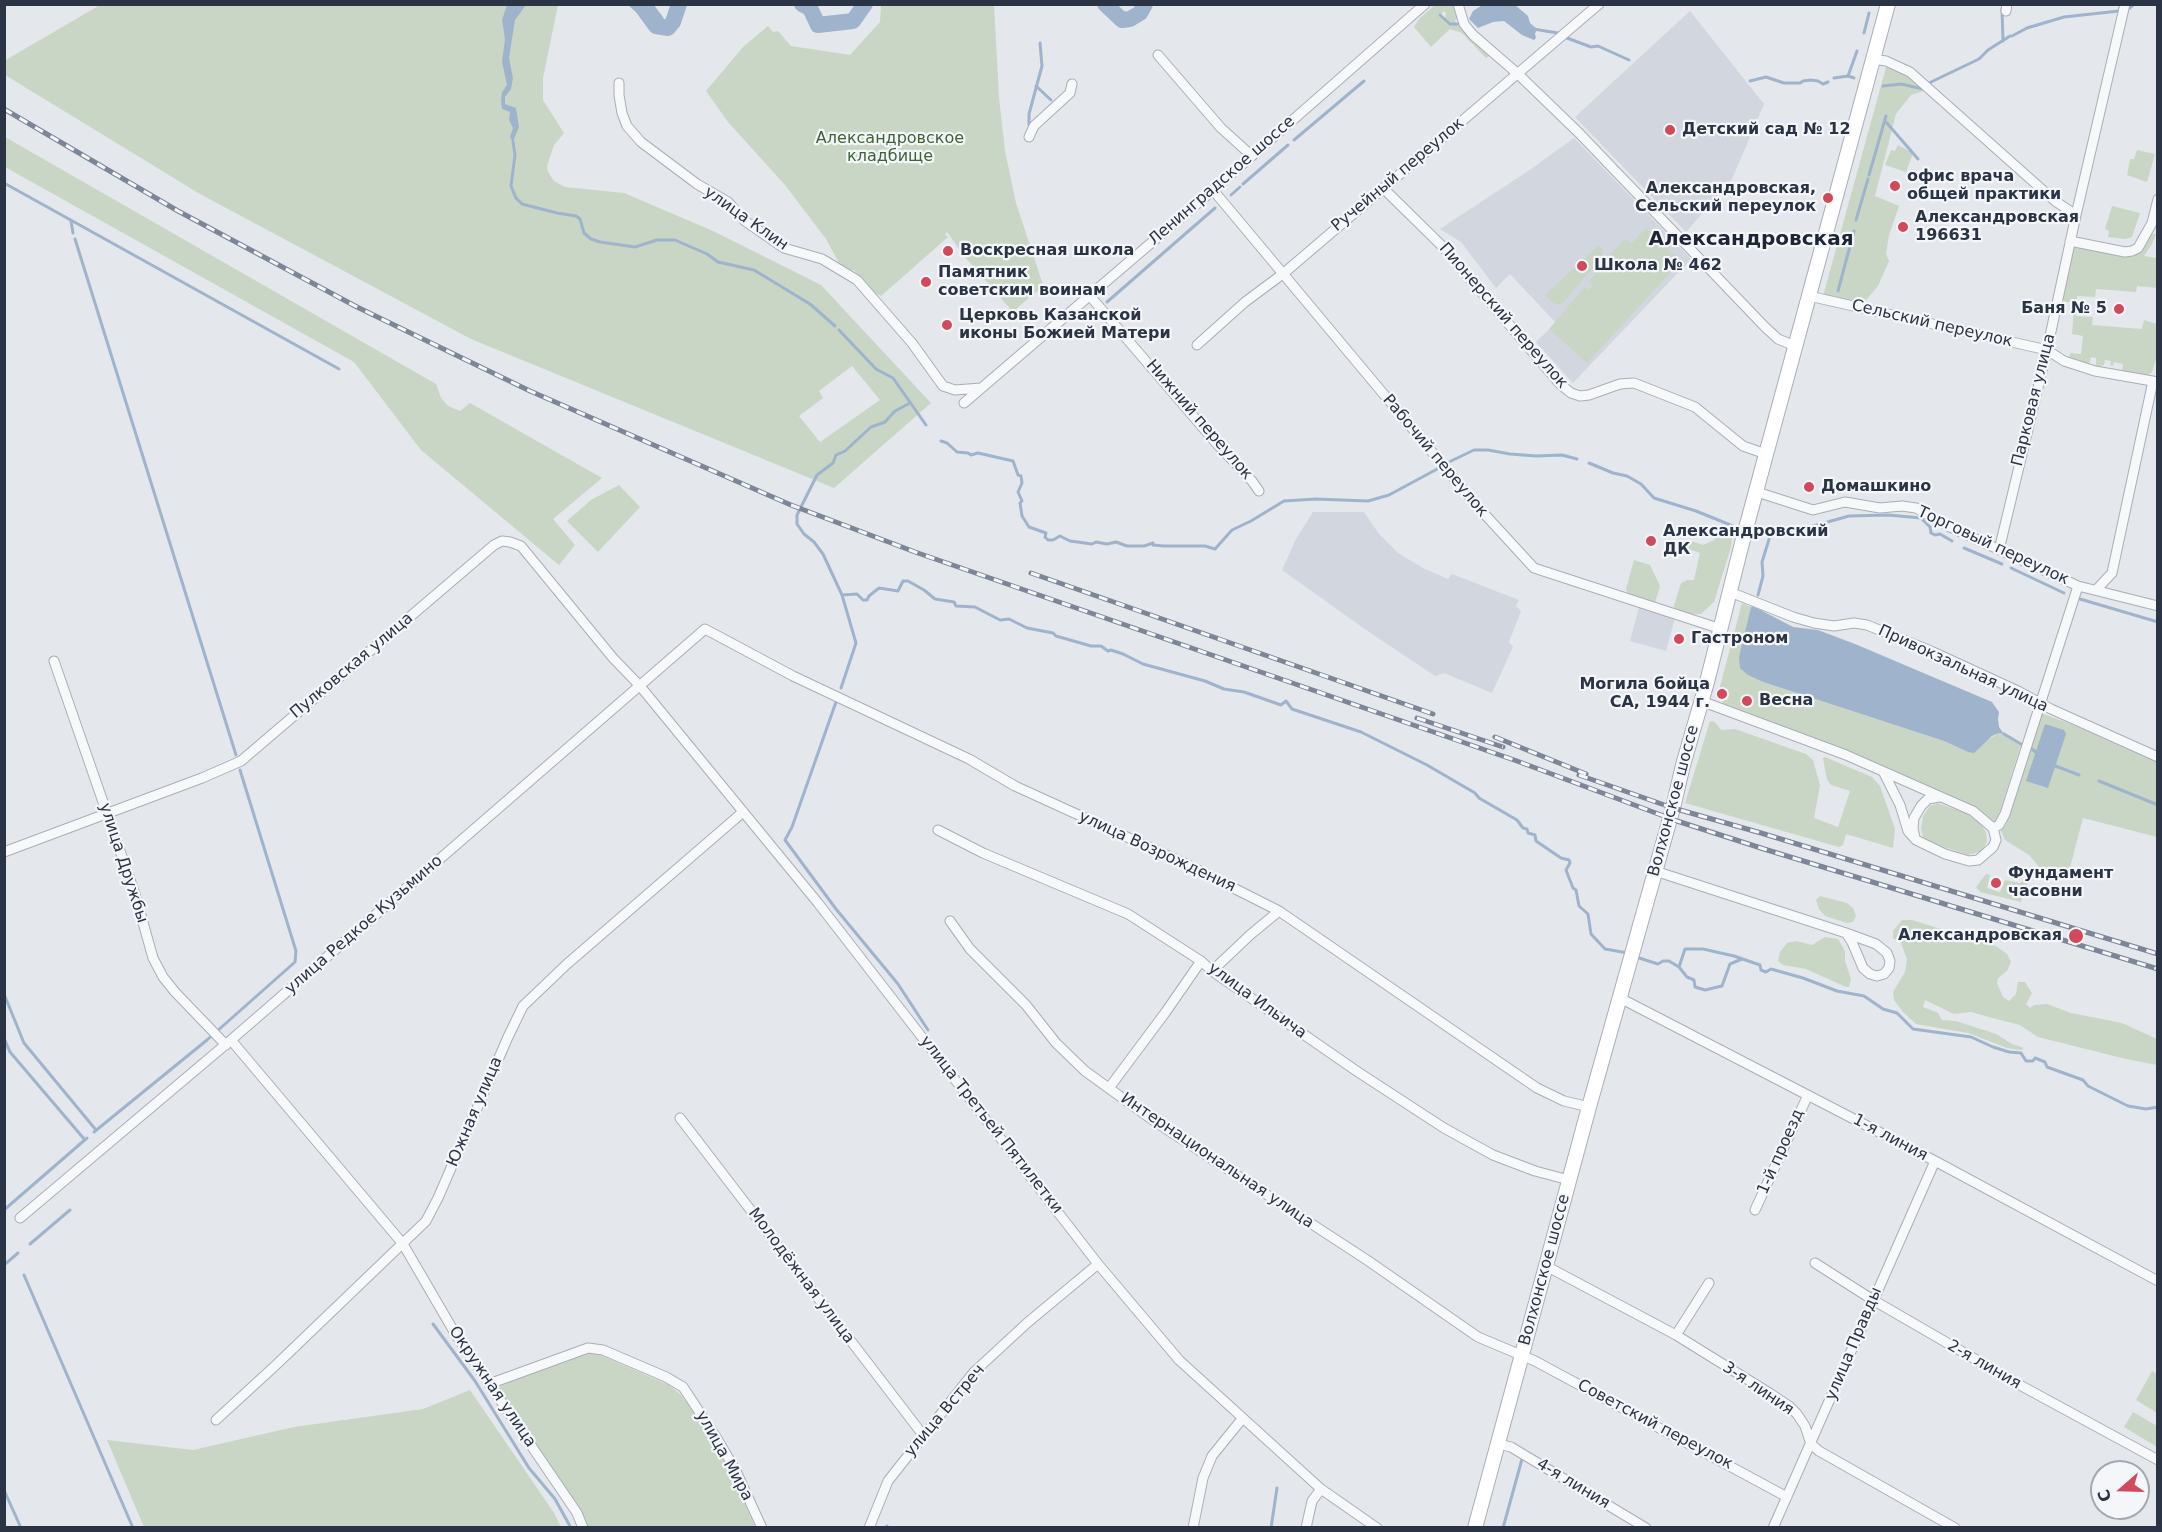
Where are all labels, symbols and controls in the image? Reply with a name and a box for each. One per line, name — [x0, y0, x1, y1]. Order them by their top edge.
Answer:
street label: Ленинградское шоссе — [1145, 112, 1299, 250]
street label: Ручейный переулок — [1328, 114, 1468, 236]
place label: Детский сад № 12 — [1682, 120, 1851, 140]
marker: Детский сад № 12 — [1663, 123, 1677, 137]
park label: Александровское кладбище — [816, 129, 964, 167]
place label: офис врача общей практики — [1907, 167, 2061, 205]
place label: Александровская, Сельский переулок — [1635, 179, 1816, 217]
marker: офис врача общей практики — [1888, 179, 1902, 193]
street label: улица Клин — [700, 183, 792, 255]
marker: Александровская, Сельский переулок — [1821, 191, 1835, 205]
place label: Александровская 196631 — [1915, 208, 2079, 246]
marker: Александровская 196631 — [1896, 220, 1910, 234]
district label: Александровская — [1648, 228, 1854, 252]
street label: Пионерский переулок — [1435, 239, 1571, 393]
place label: Воскресная школа — [960, 241, 1134, 261]
marker: Воскресная школа — [941, 244, 955, 258]
place label: Школа № 462 — [1594, 256, 1722, 276]
marker: Школа № 462 — [1575, 259, 1589, 273]
place label: Памятник советским воинам — [938, 263, 1106, 301]
marker: Памятник советским воинам — [919, 275, 933, 289]
street label: Сельский переулок — [1850, 296, 2014, 352]
place label: Баня № 5 — [2021, 299, 2107, 319]
marker: Баня № 5 — [2112, 302, 2126, 316]
place label: Церковь Казанской иконы Божией Матери — [959, 306, 1171, 344]
marker: Церковь Казанской иконы Божией Матери — [940, 318, 954, 332]
street label: Парковая улица — [2008, 332, 2060, 468]
street label: Нижний переулок — [1142, 356, 1256, 484]
street label: Рабочий переулок — [1378, 391, 1492, 521]
place label: Домашкино — [1821, 477, 1931, 497]
marker: Домашкино — [1802, 480, 1816, 494]
street label: Торговый переулок — [1914, 502, 2072, 590]
place label: Александровский ДК — [1663, 522, 1828, 560]
marker: Александровский ДК — [1644, 534, 1658, 548]
street label: Пулковская улица — [287, 609, 417, 723]
street label: Привокзальная улица — [1875, 621, 2051, 717]
place label: Гастроном — [1691, 629, 1788, 649]
marker: Гастроном — [1672, 632, 1686, 646]
place label: Могила бойца СА, 1944 г. — [1579, 675, 1710, 713]
marker: Могила бойца СА, 1944 г. — [1715, 687, 1729, 701]
place label: Весна — [1759, 691, 1813, 711]
marker: Весна — [1740, 694, 1754, 708]
street label: Волхонское шоссе — [1645, 723, 1703, 879]
street label: улица Дружбы — [95, 801, 151, 925]
street label: улица Возрождения — [1075, 807, 1239, 897]
street label: улица Редкое Кузьмино — [281, 851, 447, 999]
place label: Фундамент часовни — [2008, 864, 2113, 902]
marker: Фундамент часовни — [1989, 876, 2003, 890]
place label: Александровская — [1898, 926, 2062, 946]
marker: Александровская — [2067, 927, 2085, 945]
street label: улица Ильича — [1204, 959, 1310, 1043]
street label: улица Третьей Пятилетки — [916, 1032, 1066, 1218]
street label: Южная улица — [443, 1054, 507, 1170]
street label: Интернациональная улица — [1117, 1089, 1317, 1233]
street label: 1-й проезд — [1754, 1106, 1808, 1198]
street label: 1-я линия — [1849, 1110, 1931, 1166]
street label: Волхонское шоссе — [1516, 1192, 1574, 1348]
street label: Молодёжная улица — [744, 1204, 858, 1348]
street label: улица Правды — [1822, 1285, 1886, 1403]
street label: Окружная улица — [444, 1323, 540, 1451]
street label: 2-я линия — [1944, 1336, 2024, 1394]
street label: 3-я линия — [1719, 1358, 1797, 1420]
street label: улица Встреч — [901, 1361, 989, 1461]
street label: Советский переулок — [1574, 1376, 1736, 1474]
street label: улица Мира — [691, 1408, 757, 1504]
street label: 4-я линия — [1533, 1455, 1613, 1513]
north arrow — [2090, 1460, 2150, 1520]
text: С — [2094, 1487, 2115, 1504]

